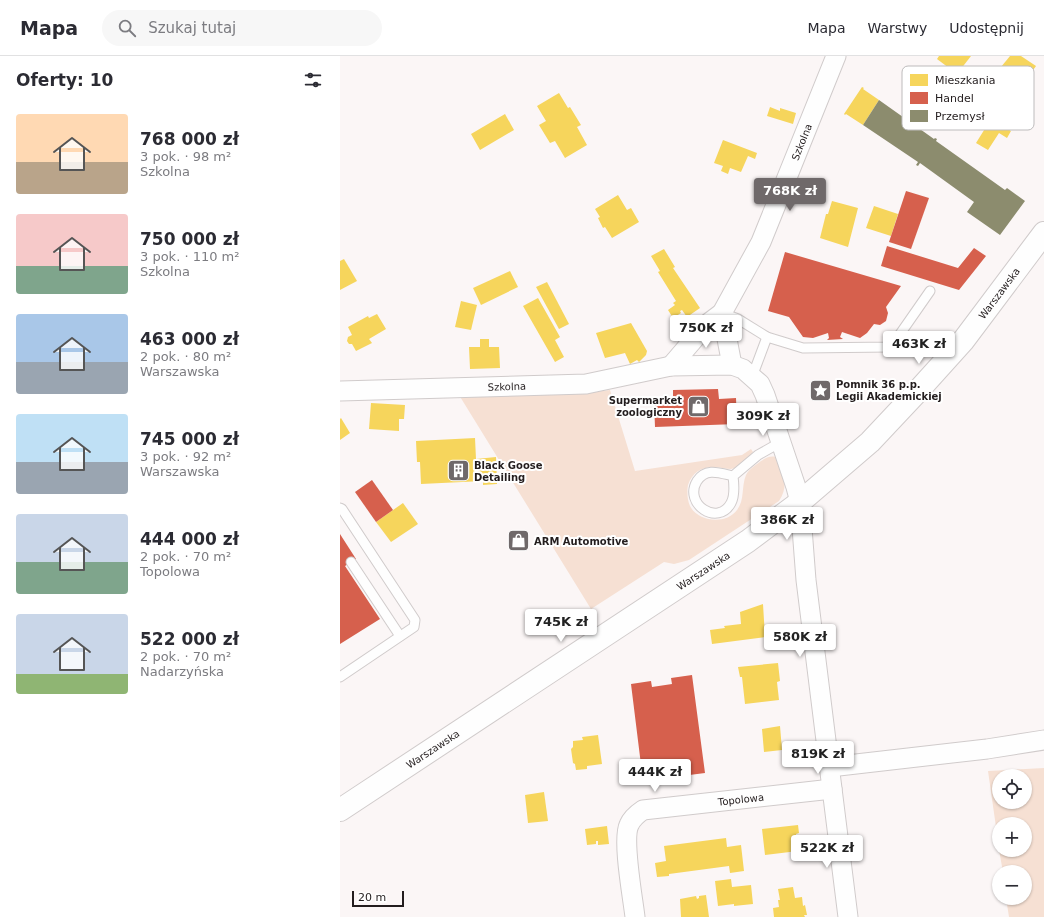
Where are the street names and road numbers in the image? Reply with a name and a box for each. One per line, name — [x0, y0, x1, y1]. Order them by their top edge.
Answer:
street label: Szkolna — [789, 122, 814, 162]
street label: Warszawska — [976, 265, 1022, 321]
street label: Szkolna — [488, 380, 526, 392]
street label: Warszawska — [675, 549, 732, 592]
street label: Warszawska — [404, 727, 461, 770]
street label: Topolowa — [716, 791, 764, 807]

